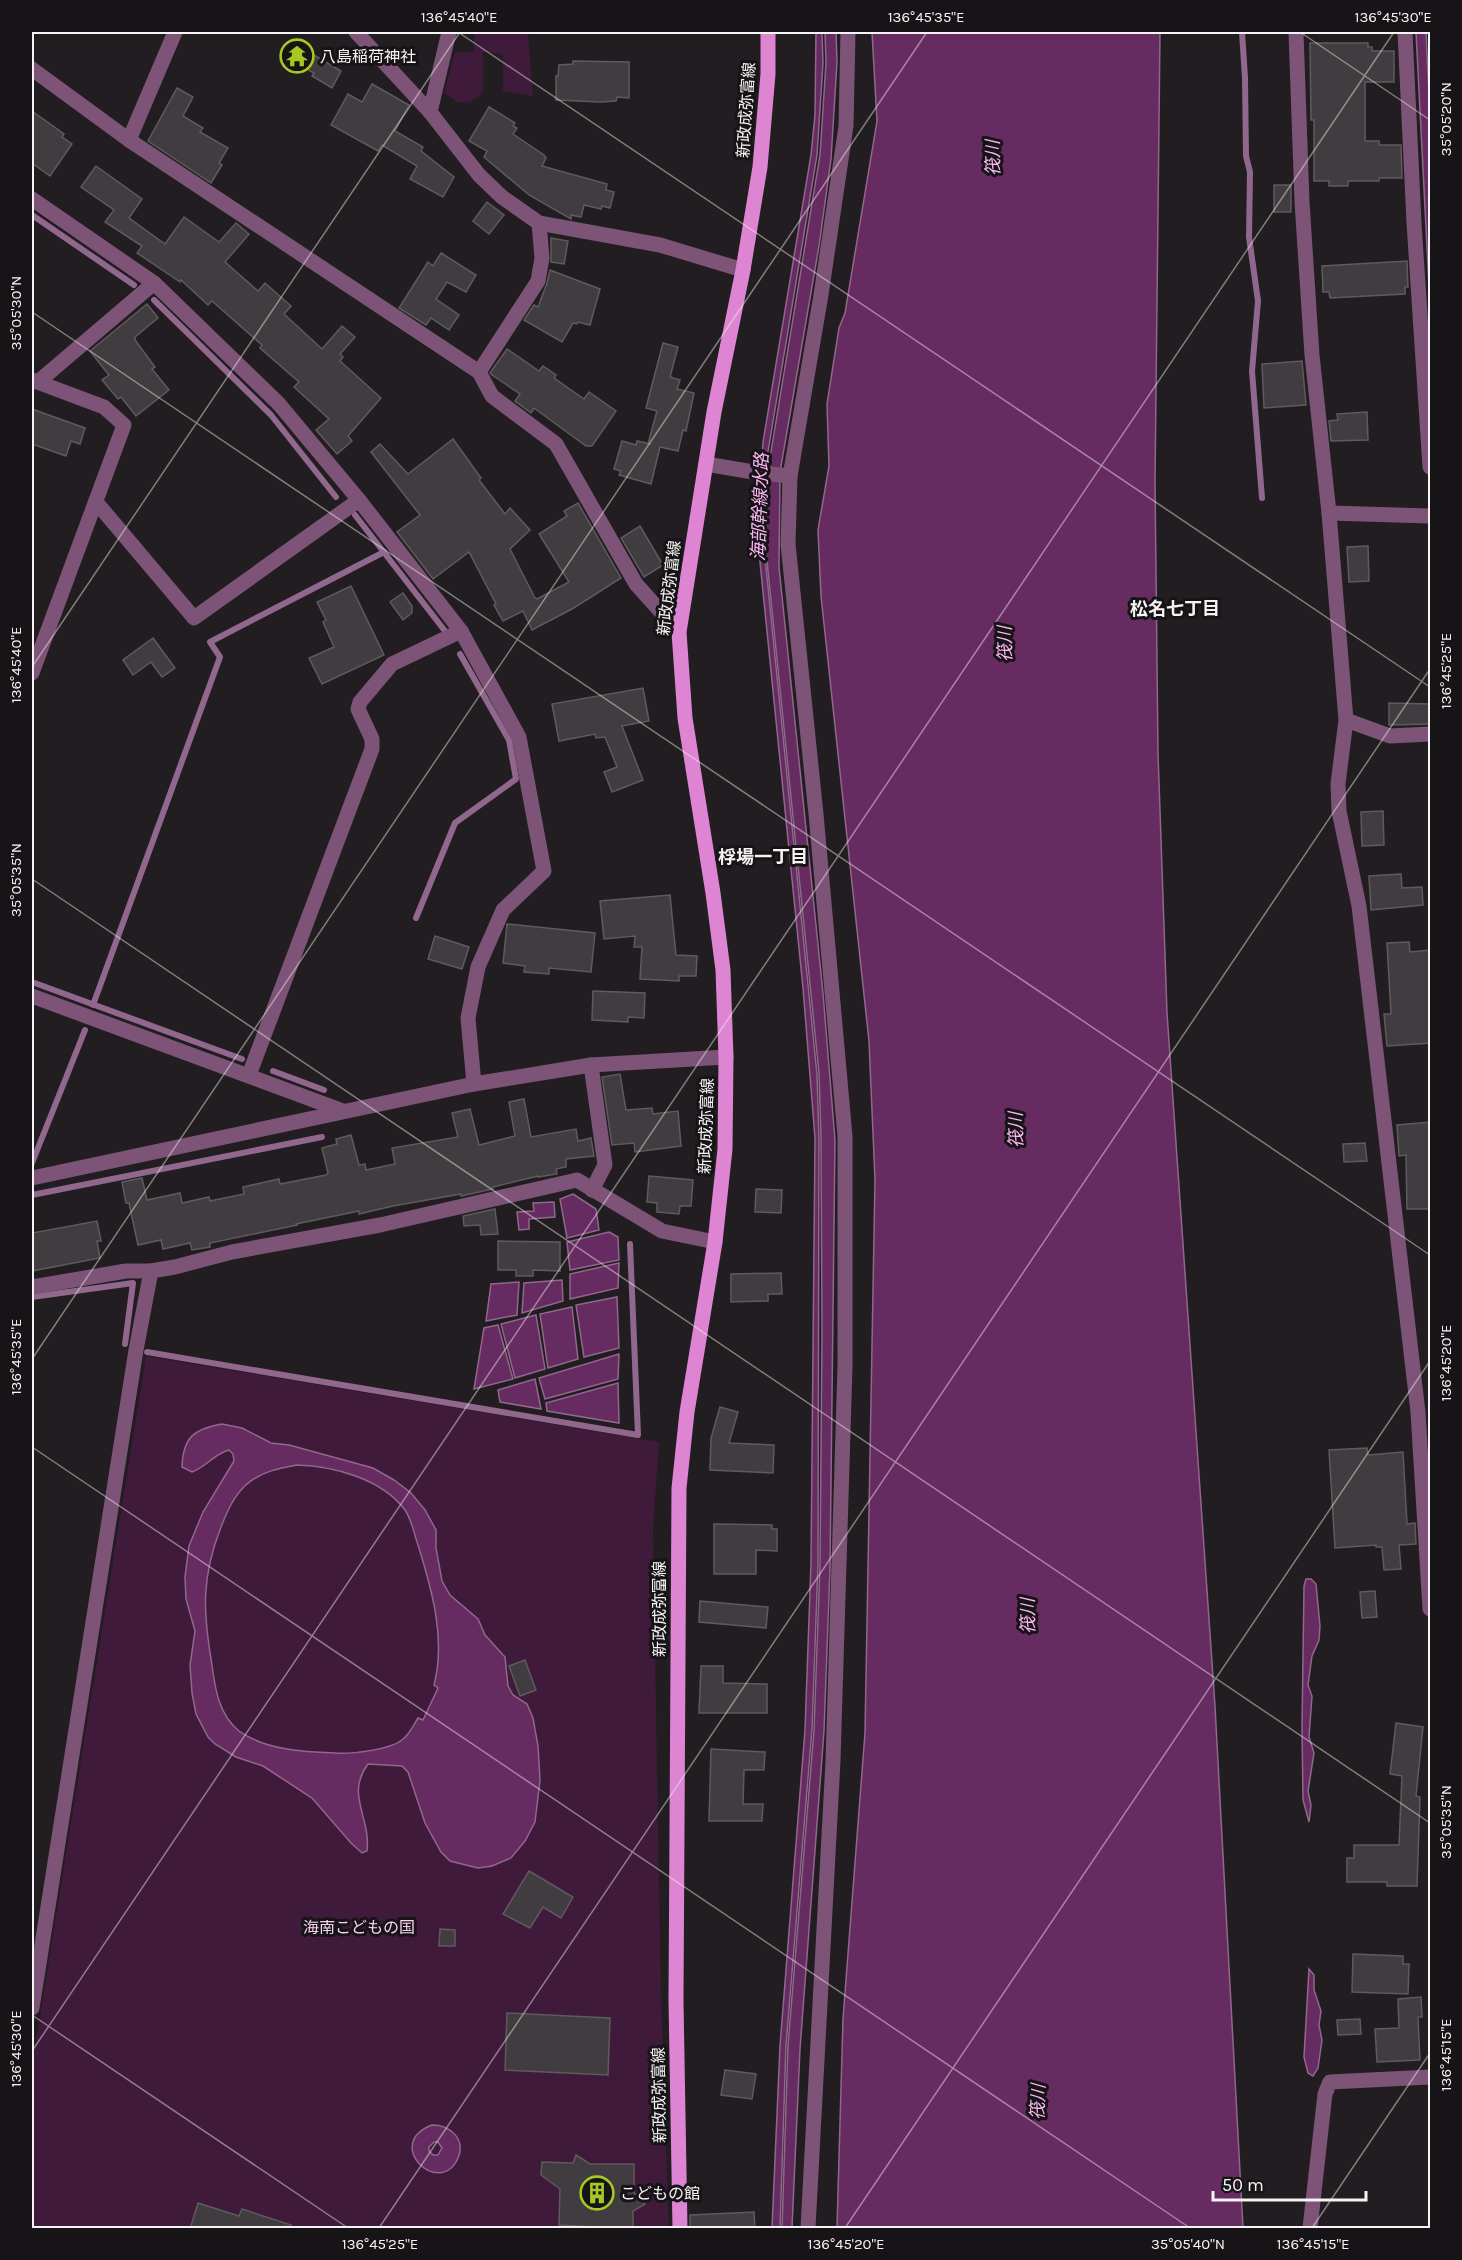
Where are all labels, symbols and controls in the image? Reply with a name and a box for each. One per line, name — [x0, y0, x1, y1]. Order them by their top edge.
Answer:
text: 136°45'40"E — [421, 8, 497, 26]
text: 136°45'35"E — [888, 8, 964, 26]
text: 136°45'30"E — [1354, 8, 1432, 26]
temple icon: 八島稲荷神社 — [279, 38, 315, 74]
place label: 八島稲荷神社 — [320, 47, 416, 66]
street label: 新政成弥富線 — [733, 61, 759, 159]
text: 35°05'20"N — [1437, 82, 1455, 156]
water label: 筏川 — [982, 138, 1004, 176]
text: 35°05'30"N — [7, 276, 25, 350]
water label: 海部幹線水路 — [747, 451, 773, 561]
street label: 新政成弥富線 — [654, 539, 684, 637]
district label: 松名七丁目 — [1130, 598, 1220, 620]
water label: 筏川 — [994, 624, 1016, 662]
text: 136°45'40"E — [7, 627, 25, 703]
text: 136°45'25"E — [1437, 633, 1455, 709]
text: 35°05'35"N — [7, 843, 25, 917]
district label: 桴場一丁目 — [718, 846, 808, 868]
street label: 新政成弥富線 — [695, 1078, 717, 1174]
water label: 筏川 — [1005, 1110, 1027, 1148]
text: 136°45'35"E — [7, 1319, 25, 1395]
text: 136°45'20"E — [1437, 1325, 1455, 1401]
street label: 新政成弥富線 — [650, 1561, 669, 1657]
water label: 筏川 — [1017, 1596, 1039, 1634]
text: 35°05'35"N — [1437, 1785, 1455, 1859]
park label: 海南こどもの国 — [303, 1918, 415, 1937]
text: 136°45'30"E — [7, 2010, 25, 2088]
text: 136°45'15"E — [1437, 2019, 1455, 2091]
street label: 新政成弥富線 — [649, 2047, 669, 2143]
water label: 筏川 — [1026, 2082, 1050, 2120]
scale bar — [1213, 2164, 1366, 2202]
text: 50 m — [1222, 2174, 1264, 2196]
building icon: こどもの館 — [579, 2175, 615, 2211]
place label: こどもの館 — [620, 2184, 700, 2203]
text: 136°45'25"E — [342, 2235, 418, 2253]
text: 136°45'20"E — [808, 2235, 884, 2253]
text: 35°05'40"N — [1151, 2235, 1225, 2253]
text: 136°45'15"E — [1277, 2235, 1349, 2253]

